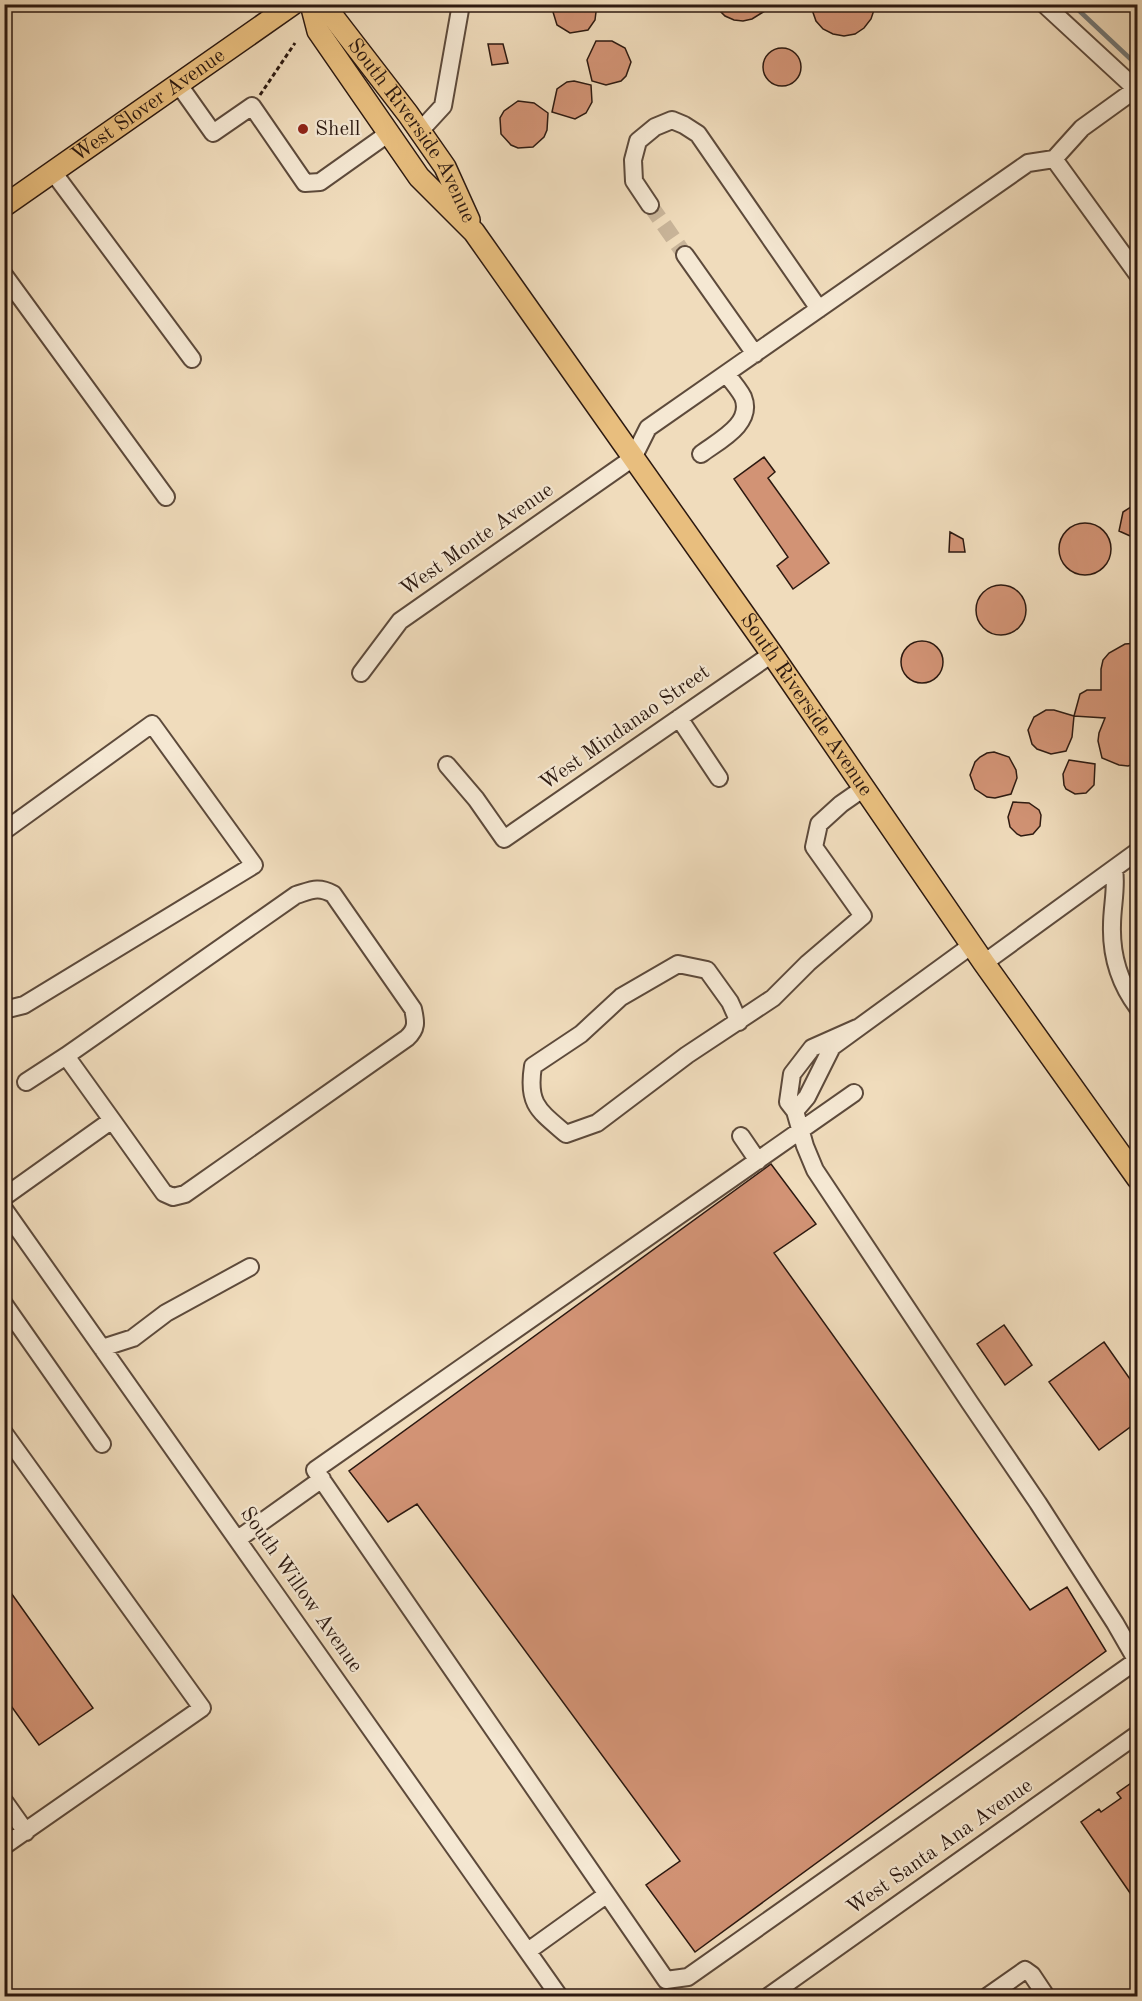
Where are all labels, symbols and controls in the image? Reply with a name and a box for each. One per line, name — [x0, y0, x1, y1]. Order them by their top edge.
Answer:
street label: South Riverside Avenue — [344, 35, 479, 226]
street label: West Slover Avenue — [68, 44, 229, 166]
place label: Shell — [315, 119, 361, 140]
marker: Shell — [296, 122, 310, 136]
street label: West Monte Avenue — [397, 479, 557, 601]
street label: South Riverside Avenue — [736, 609, 877, 800]
street label: West Mindanao Street — [536, 661, 714, 795]
street label: South Willow Avenue — [236, 1503, 366, 1677]
street label: West Santa Ana Avenue — [843, 1775, 1037, 1919]

